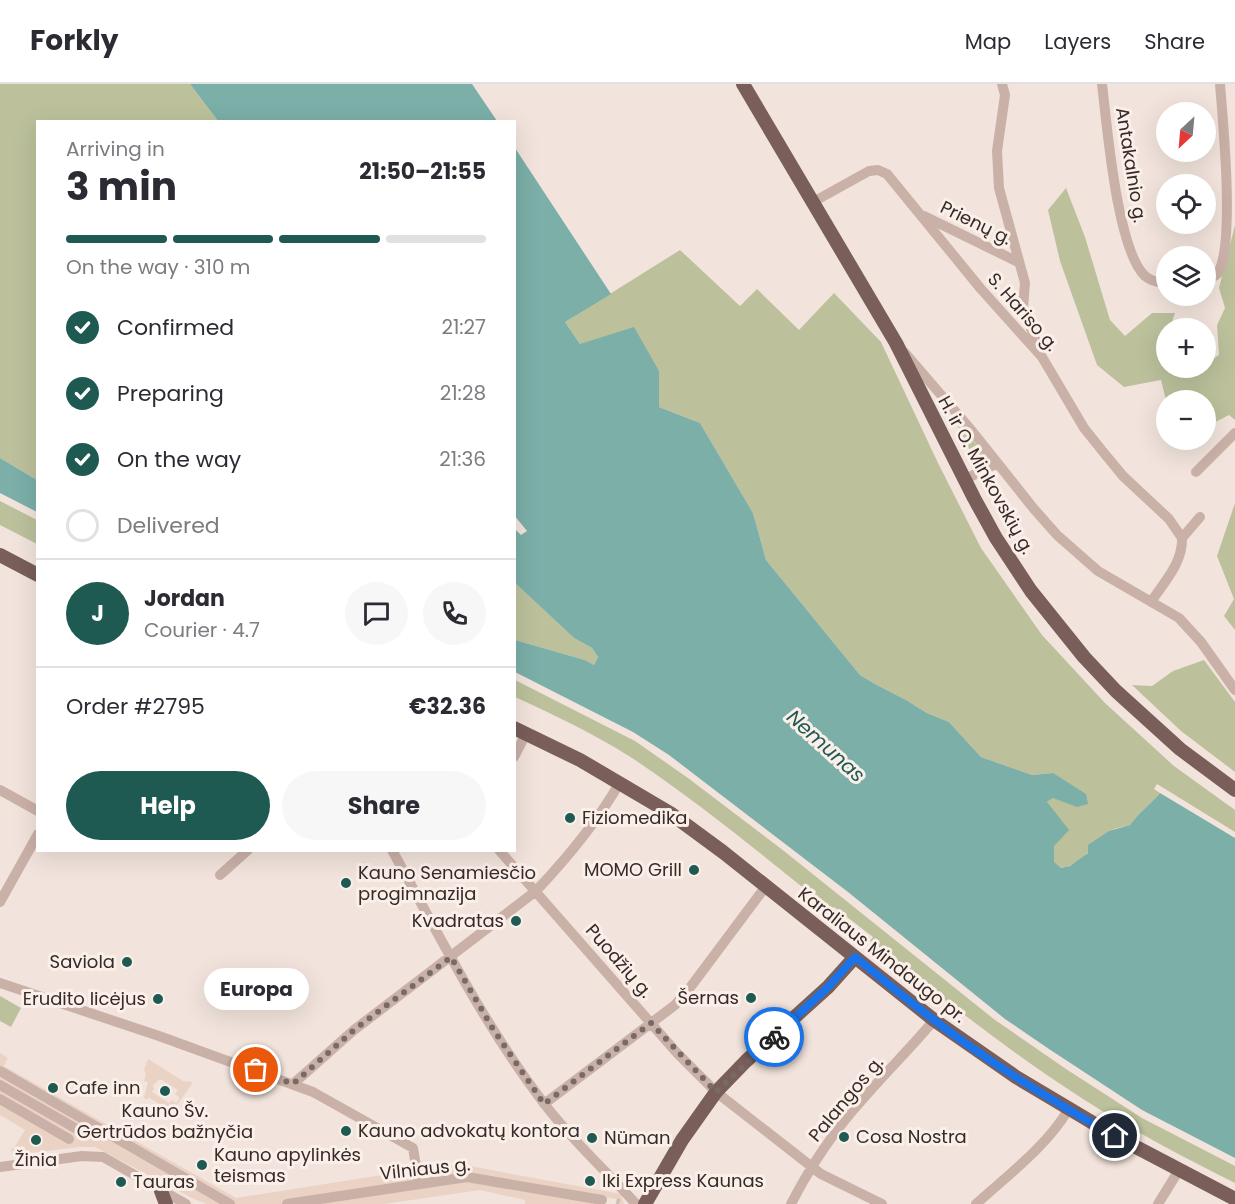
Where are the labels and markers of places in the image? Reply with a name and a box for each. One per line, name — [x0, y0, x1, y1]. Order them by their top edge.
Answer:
place label: Fiziomedika — [582, 805, 687, 830]
marker: Fiziomedika — [563, 811, 577, 825]
place label: MOMO Grill — [584, 857, 682, 882]
place label: Kauno Senamiesčio progimnazija — [358, 860, 536, 906]
marker: MOMO Grill — [687, 863, 701, 877]
marker: Kauno Senamiesčio progimnazija — [339, 876, 353, 890]
place label: Kvadratas — [412, 908, 504, 933]
marker: Kvadratas — [509, 914, 523, 928]
place label: Saviola — [50, 949, 115, 974]
marker: Saviola — [120, 955, 134, 969]
callout: Europa — [204, 968, 308, 1010]
place label: Šernas — [677, 985, 739, 1010]
place label: Erudito licėjus — [23, 986, 146, 1011]
marker: Šernas — [744, 991, 758, 1005]
marker: Erudito licėjus — [151, 992, 165, 1006]
pin — [230, 1044, 281, 1095]
place label: Cafe inn — [65, 1075, 140, 1100]
marker: Cafe inn — [46, 1081, 60, 1095]
marker: Kauno Šv. Gertrūdos bažnyčia — [158, 1084, 172, 1098]
place label: Kauno Šv. Gertrūdos bažnyčia — [77, 1098, 253, 1144]
pin — [1089, 1110, 1140, 1161]
place label: Kauno advokatų kontora — [358, 1118, 580, 1143]
marker: Kauno advokatų kontora — [339, 1124, 353, 1138]
place label: Cosa Nostra — [856, 1124, 967, 1149]
place label: Nüman — [604, 1125, 670, 1150]
marker: Cosa Nostra — [837, 1130, 851, 1144]
marker: Nüman — [585, 1131, 599, 1145]
marker: Žinia — [29, 1133, 43, 1147]
place label: Kauno apylinkės teismas — [214, 1142, 361, 1188]
place label: Žinia — [15, 1147, 57, 1172]
marker: Kauno apylinkės teismas — [195, 1158, 209, 1172]
place label: Iki Express Kaunas — [602, 1168, 764, 1193]
place label: Tauras — [133, 1169, 195, 1194]
marker: Iki Express Kaunas — [583, 1174, 597, 1188]
marker: Tauras — [114, 1175, 128, 1189]

